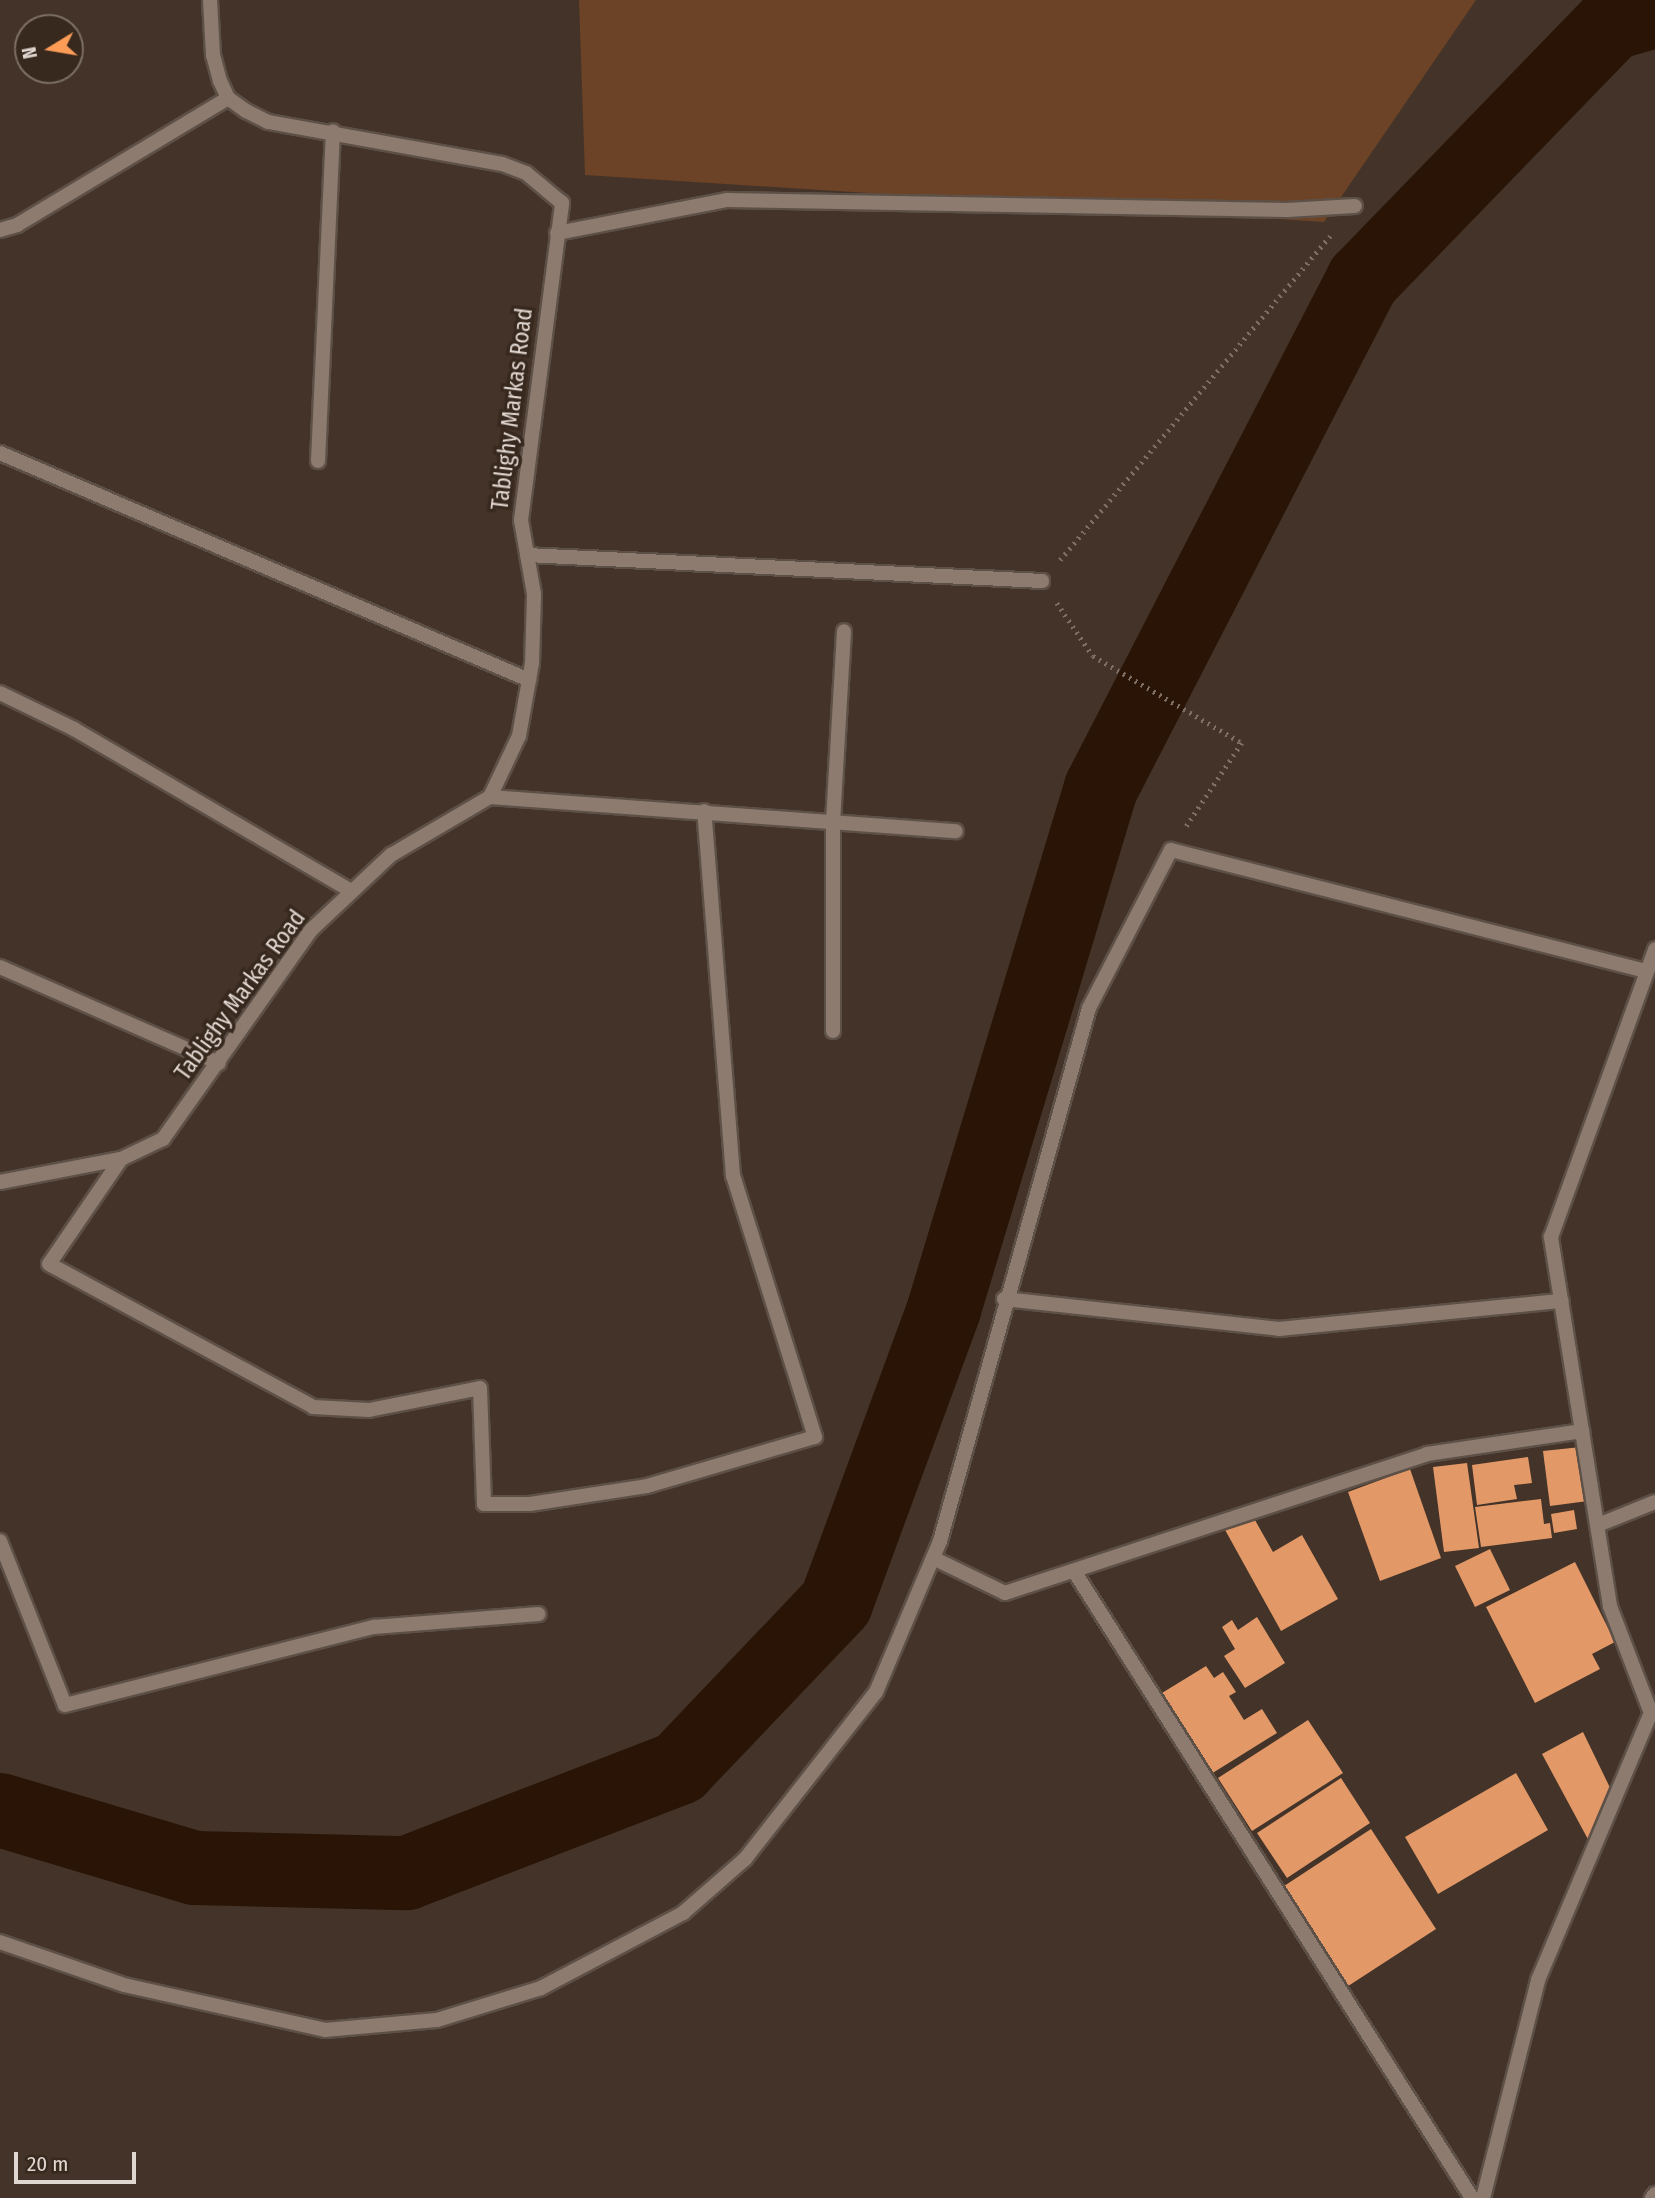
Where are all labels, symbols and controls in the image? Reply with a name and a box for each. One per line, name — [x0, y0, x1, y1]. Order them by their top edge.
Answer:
north arrow — [14, 14, 84, 84]
text: N — [17, 45, 42, 61]
street label: Tablighy Markas Road — [486, 306, 538, 512]
street label: Tablighy Markas Road — [169, 905, 311, 1085]
scale bar — [18, 2138, 140, 2182]
text: 20 m — [27, 2151, 68, 2177]

